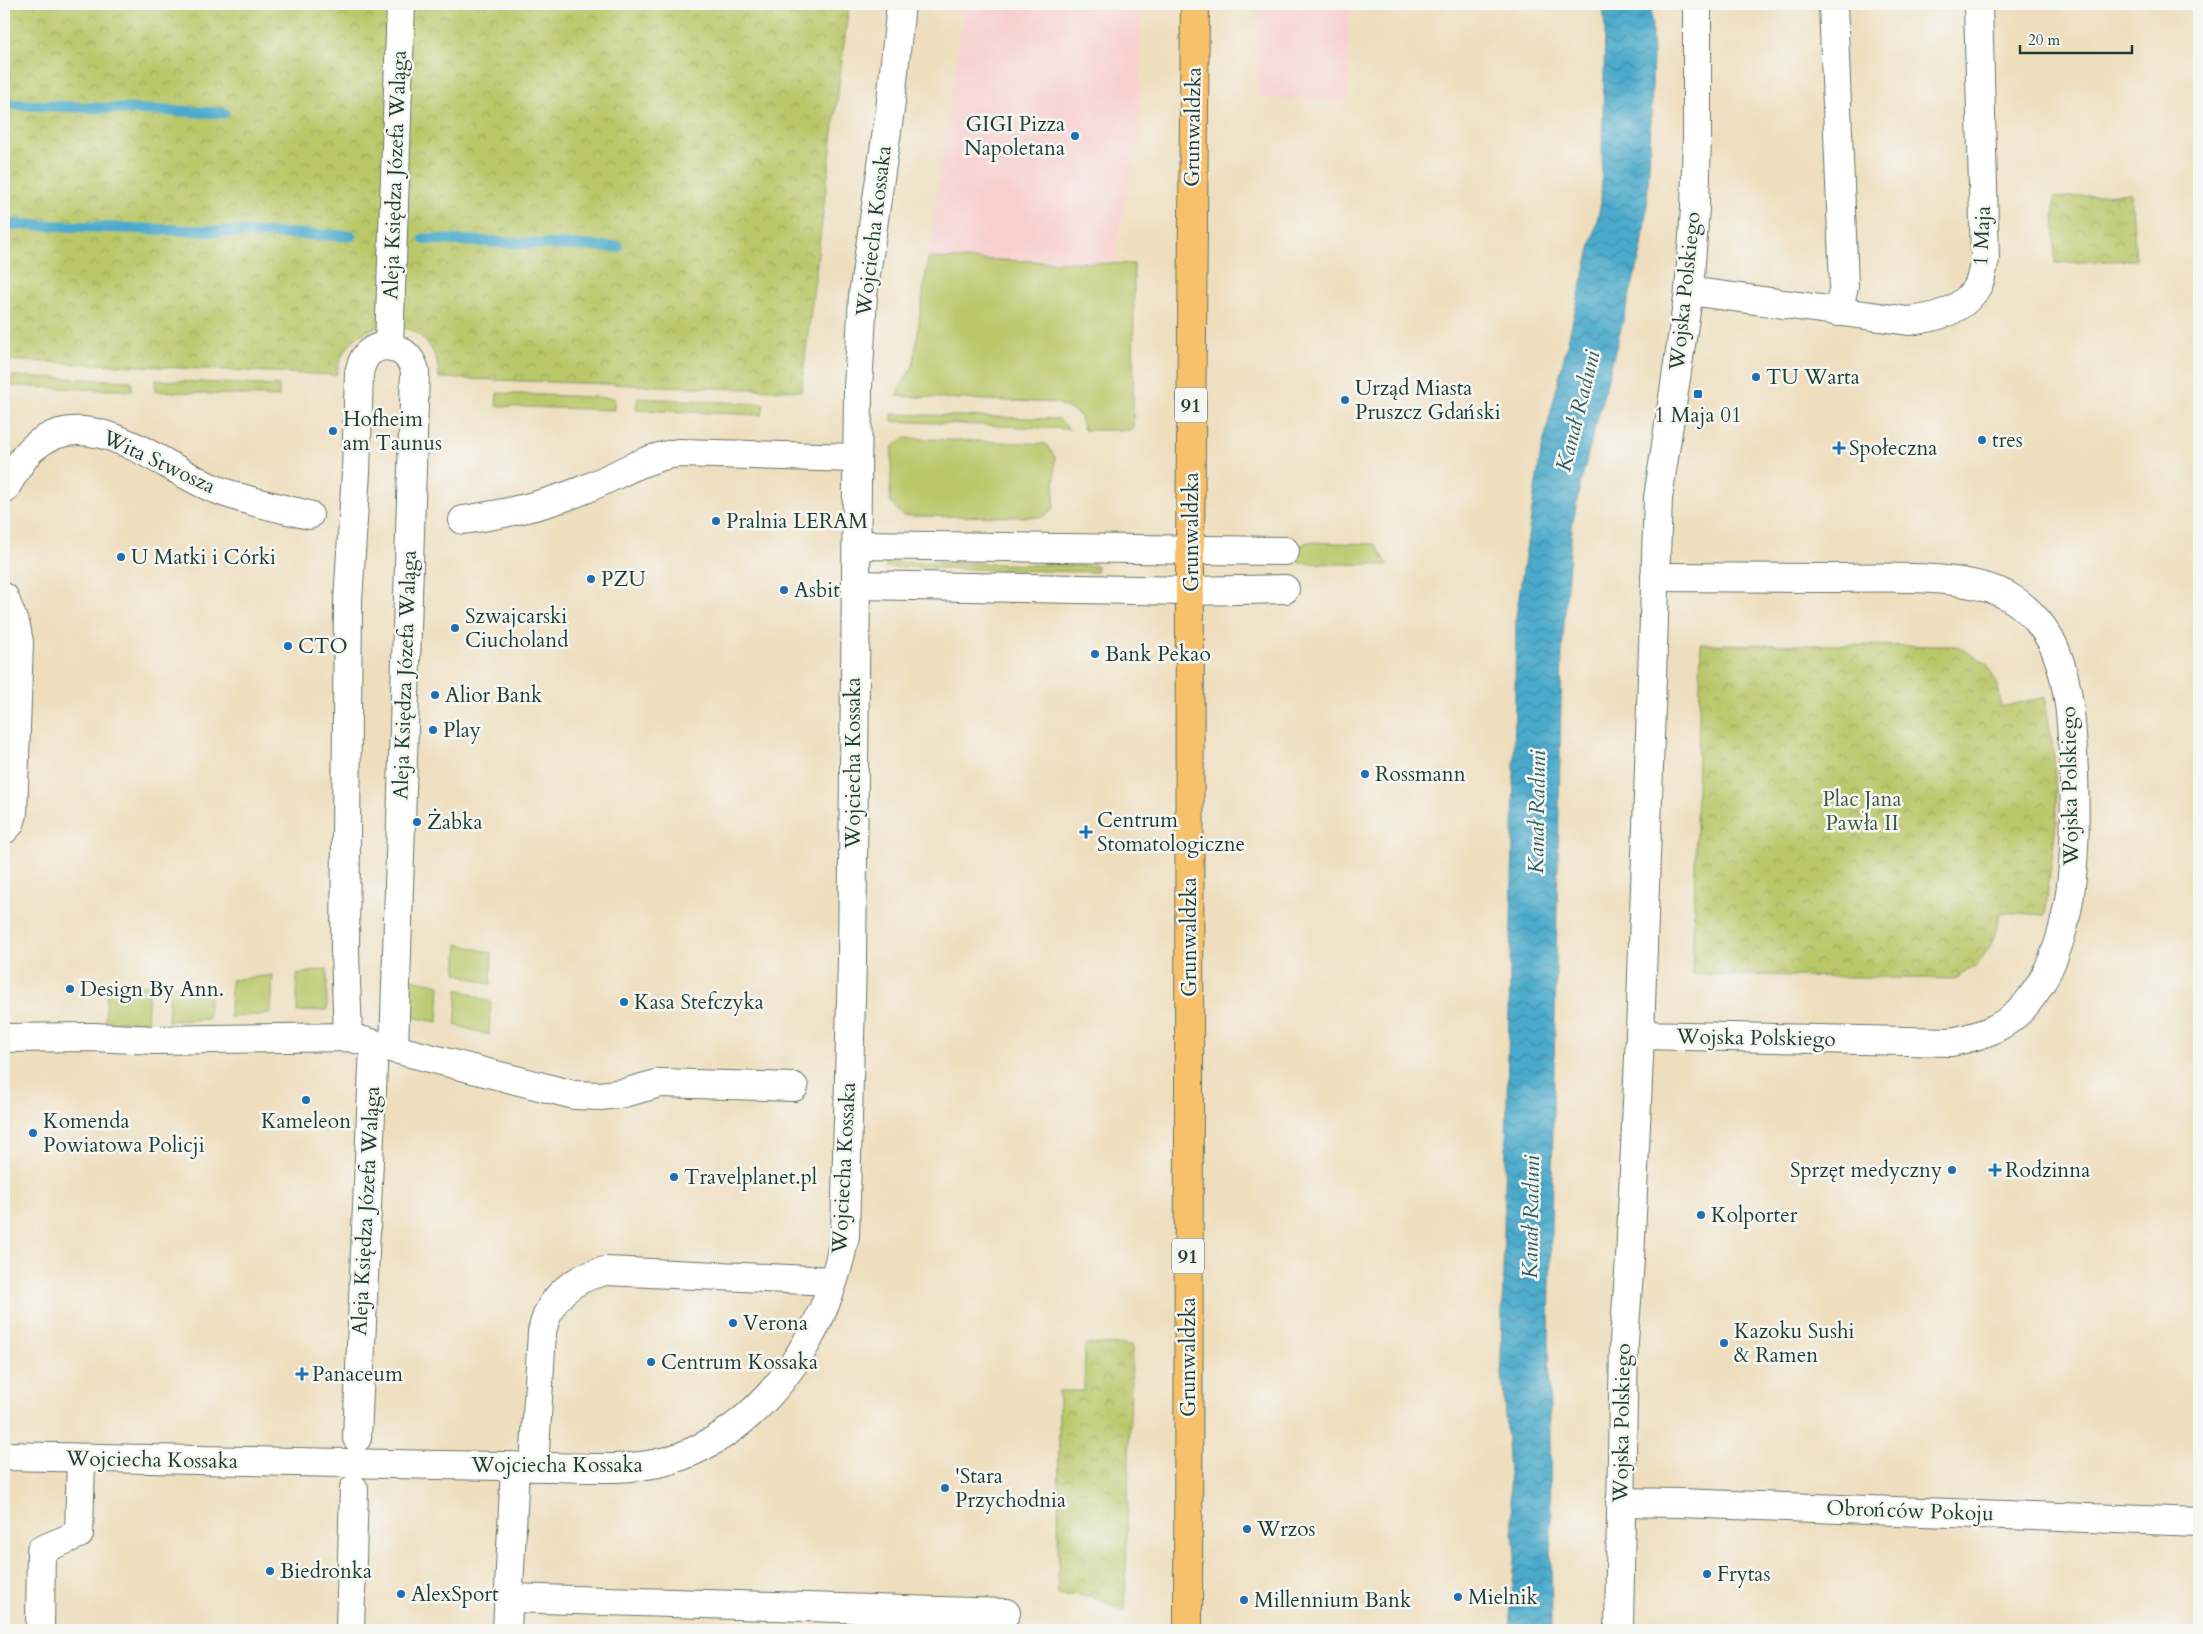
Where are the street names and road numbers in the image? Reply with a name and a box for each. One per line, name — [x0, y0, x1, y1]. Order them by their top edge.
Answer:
street label: Aleja Księdza Józefa Waląga — [376, 50, 414, 300]
street label: Grunwaldzka — [1177, 67, 1209, 187]
street label: Wojciecha Kossaka — [849, 144, 899, 319]
street label: 1 Maja — [1966, 205, 1998, 267]
street label: Wojska Polskiego — [1662, 210, 1708, 373]
road number: 91 — [1175, 388, 1207, 422]
street label: Wita Stwosza — [97, 423, 220, 501]
street label: Grunwaldzka — [1177, 472, 1206, 592]
street label: Aleja Księdza Józefa Waląga — [386, 550, 424, 800]
street label: Wojciecha Kossaka — [839, 677, 868, 850]
street label: Wojska Polskiego — [2054, 706, 2086, 867]
street label: Grunwaldzka — [1175, 877, 1204, 997]
street label: Wojska Polskiego — [1675, 1022, 1836, 1054]
street label: Wojciecha Kossaka — [825, 1081, 863, 1255]
street label: Aleja Księdza Józefa Waląga — [345, 1086, 387, 1336]
road number: 91 — [1172, 1238, 1204, 1274]
street label: Grunwaldzka — [1174, 1297, 1203, 1417]
street label: Wojska Polskiego — [1606, 1343, 1638, 1504]
street label: Wojciecha Kossaka — [65, 1444, 238, 1476]
street label: Wojciecha Kossaka — [470, 1451, 643, 1480]
street label: Obrońców Pokoju — [1826, 1494, 1994, 1528]

